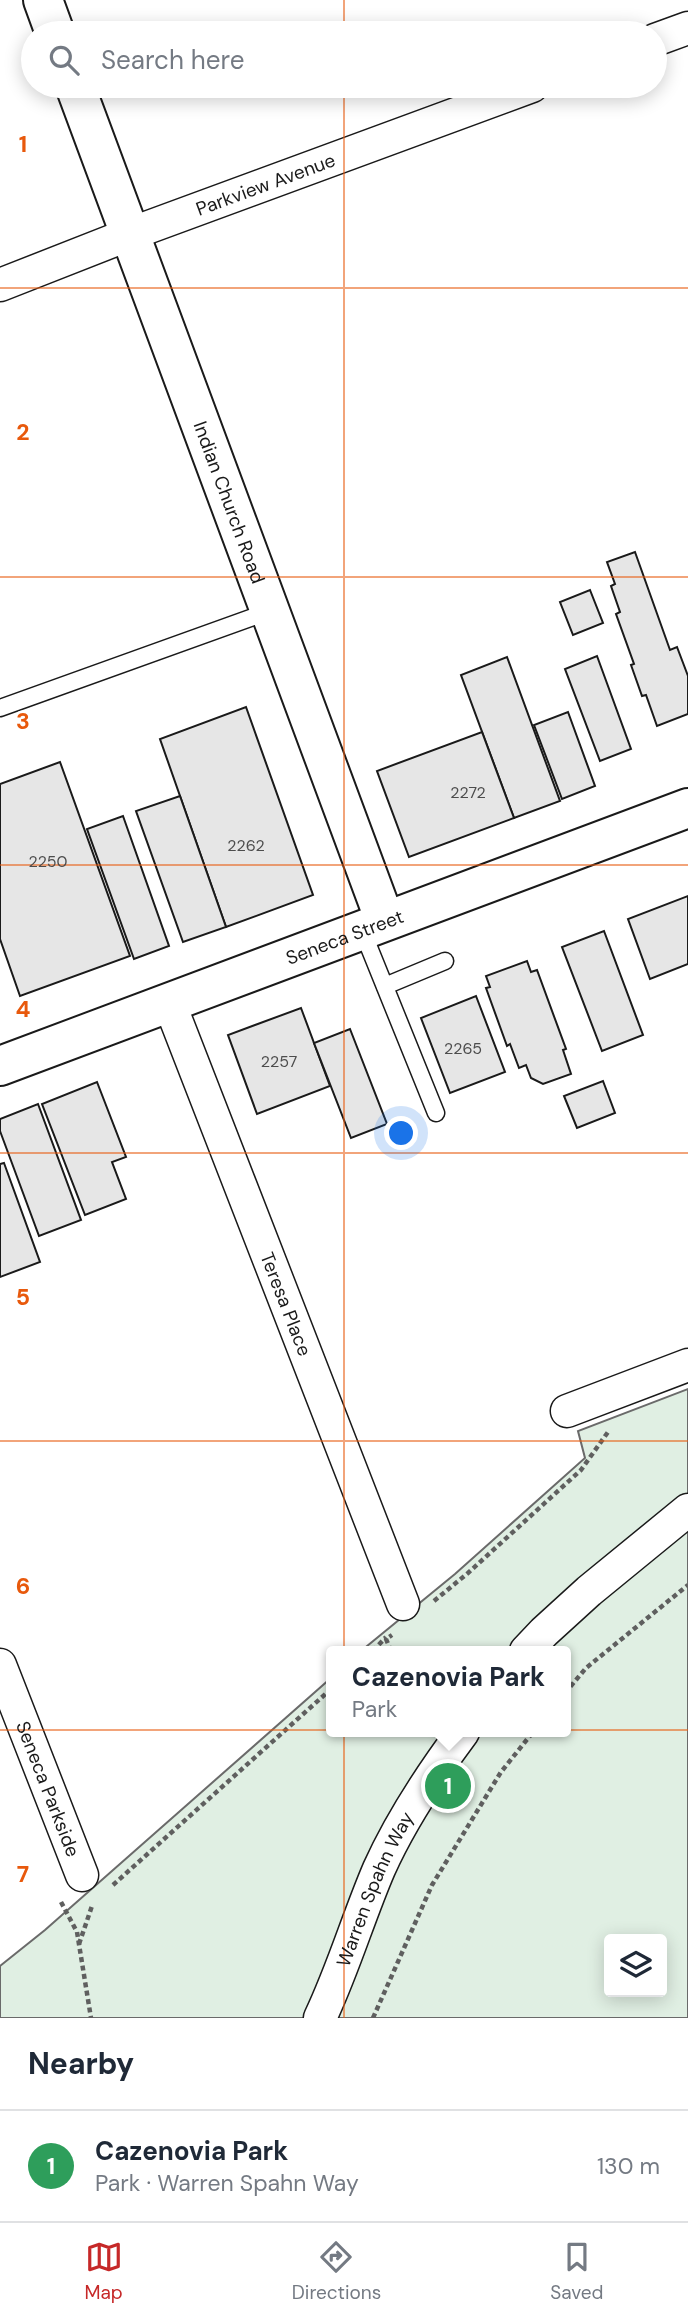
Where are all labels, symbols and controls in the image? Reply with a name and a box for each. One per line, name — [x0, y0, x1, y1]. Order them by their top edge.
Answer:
search box — [21, 21, 667, 98]
icon: search — [45, 41, 83, 79]
text: Search here — [101, 43, 244, 77]
text: 1 — [19, 129, 27, 159]
street label: Parkview Avenue — [192, 148, 339, 222]
text: 2 — [16, 417, 30, 447]
street label: Indian Church Road — [188, 418, 271, 587]
text: 3 — [16, 706, 30, 736]
house number: 2272 — [450, 782, 486, 803]
house number: 2262 — [227, 835, 265, 856]
house number: 2250 — [28, 851, 68, 872]
street label: Seneca Street — [282, 904, 407, 971]
text: 4 — [16, 994, 31, 1024]
house number: 2265 — [444, 1038, 482, 1059]
house number: 2257 — [261, 1051, 297, 1072]
your location — [384, 1116, 418, 1150]
street label: Teresa Place — [254, 1249, 317, 1360]
text: 5 — [16, 1282, 30, 1312]
text: 6 — [16, 1571, 30, 1601]
popup — [326, 1646, 571, 1737]
text: Cazenovia Park — [352, 1660, 545, 1694]
text: Park — [352, 1694, 397, 1724]
street label: Seneca Parkside — [10, 1718, 86, 1861]
pin: 1 — [425, 1760, 471, 1812]
street label: Warren Spahn Way — [331, 1807, 420, 1970]
text: 7 — [17, 1859, 29, 1889]
map controls — [604, 1934, 667, 1997]
button: layers — [604, 1934, 667, 1997]
text: Nearby — [28, 2044, 134, 2083]
text: Cazenovia Park — [95, 2134, 288, 2168]
text: 1 — [47, 2151, 55, 2181]
text: 130 m — [597, 2151, 660, 2181]
text: Park · Warren Spahn Way — [95, 2168, 359, 2198]
tab: Map — [85, 2238, 123, 2305]
tab: Directions — [292, 2238, 381, 2305]
tab: Saved — [550, 2238, 603, 2305]

